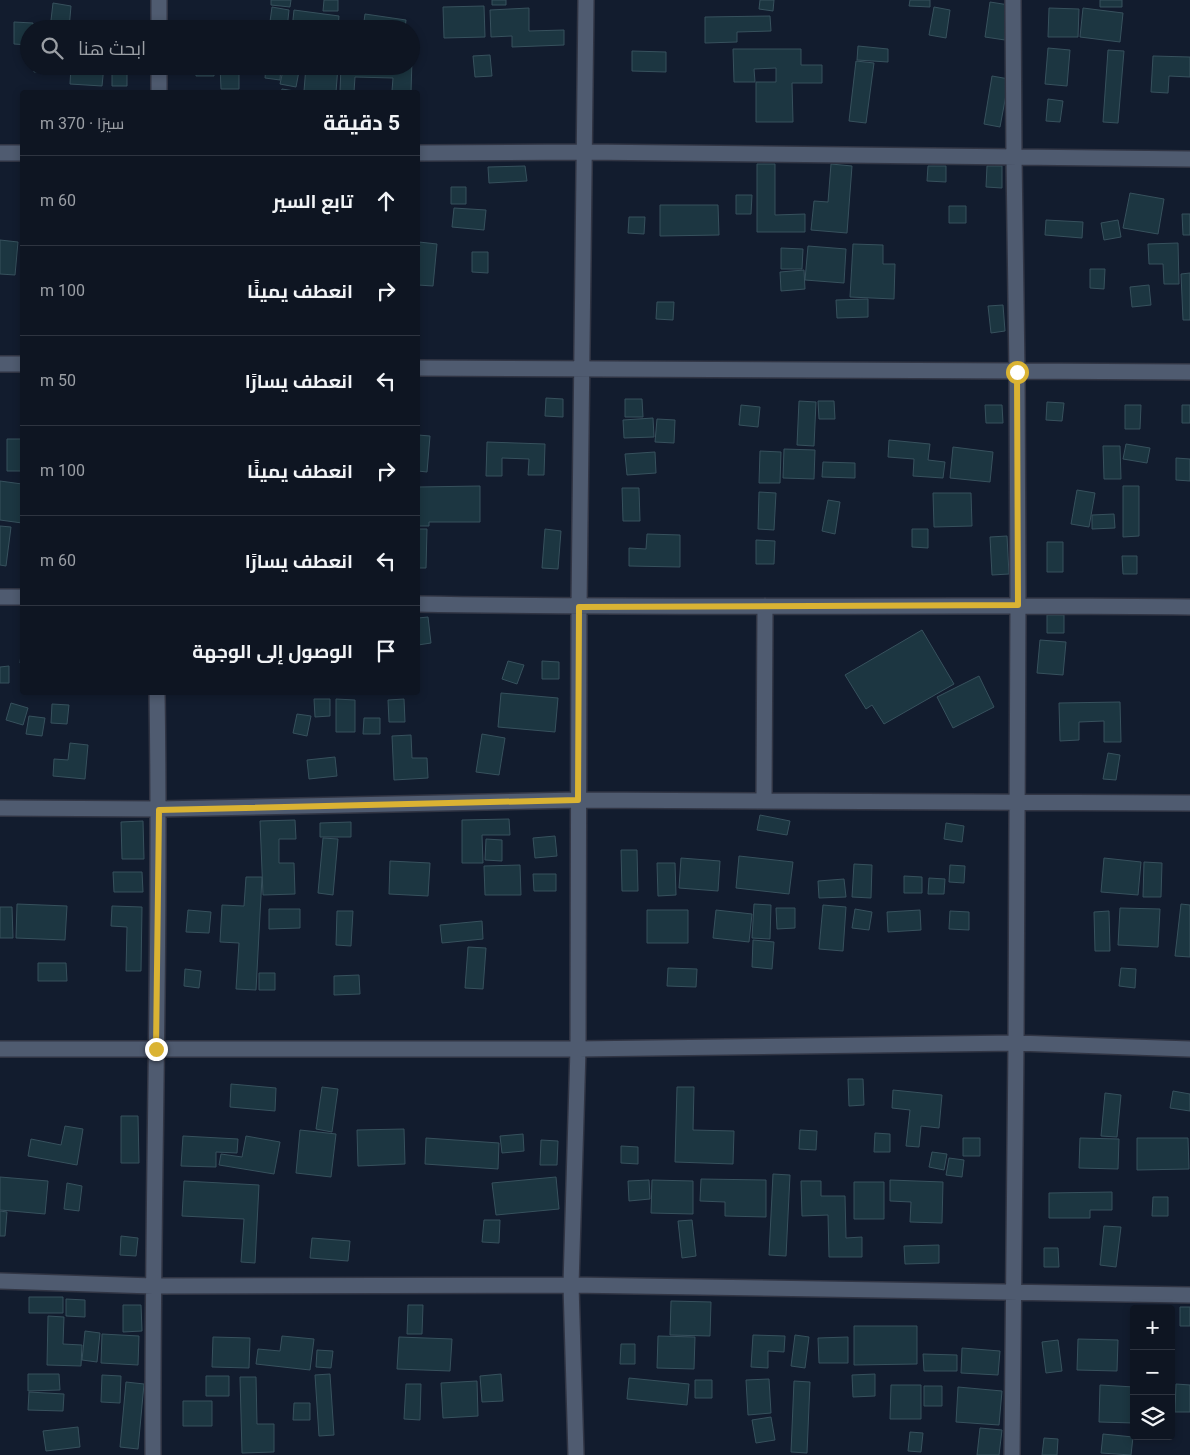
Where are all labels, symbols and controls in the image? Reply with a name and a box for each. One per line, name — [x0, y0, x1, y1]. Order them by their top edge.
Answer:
search box — [20, 20, 420, 75]
icon: search — [38, 34, 66, 62]
text: ابحث هنا — [78, 37, 146, 60]
text: 5 دقيقة — [323, 111, 400, 135]
text: سيرًا · 370 m — [40, 114, 124, 133]
icon: ahead — [372, 187, 400, 215]
text: تابع السير — [273, 190, 353, 213]
text: 60 m — [40, 191, 76, 210]
icon: right — [372, 277, 400, 305]
text: انعطف يمينًا — [247, 280, 353, 303]
text: 100 m — [40, 281, 85, 300]
route start — [1006, 361, 1029, 384]
icon: left — [372, 367, 400, 395]
text: انعطف يسارًا — [245, 370, 353, 393]
text: 50 m — [40, 371, 76, 390]
icon: right — [372, 457, 400, 485]
text: انعطف يمينًا — [247, 460, 353, 483]
text: 100 m — [40, 461, 85, 480]
icon: left — [372, 547, 400, 575]
text: انعطف يسارًا — [245, 550, 353, 573]
text: 60 m — [40, 551, 76, 570]
icon: arrive — [372, 637, 400, 665]
text: الوصول إلى الوجهة — [192, 640, 353, 663]
route end — [145, 1038, 168, 1061]
map controls — [1130, 1305, 1175, 1440]
button: + — [1130, 1305, 1175, 1350]
button: − — [1130, 1350, 1175, 1395]
button: layers — [1130, 1395, 1175, 1440]

